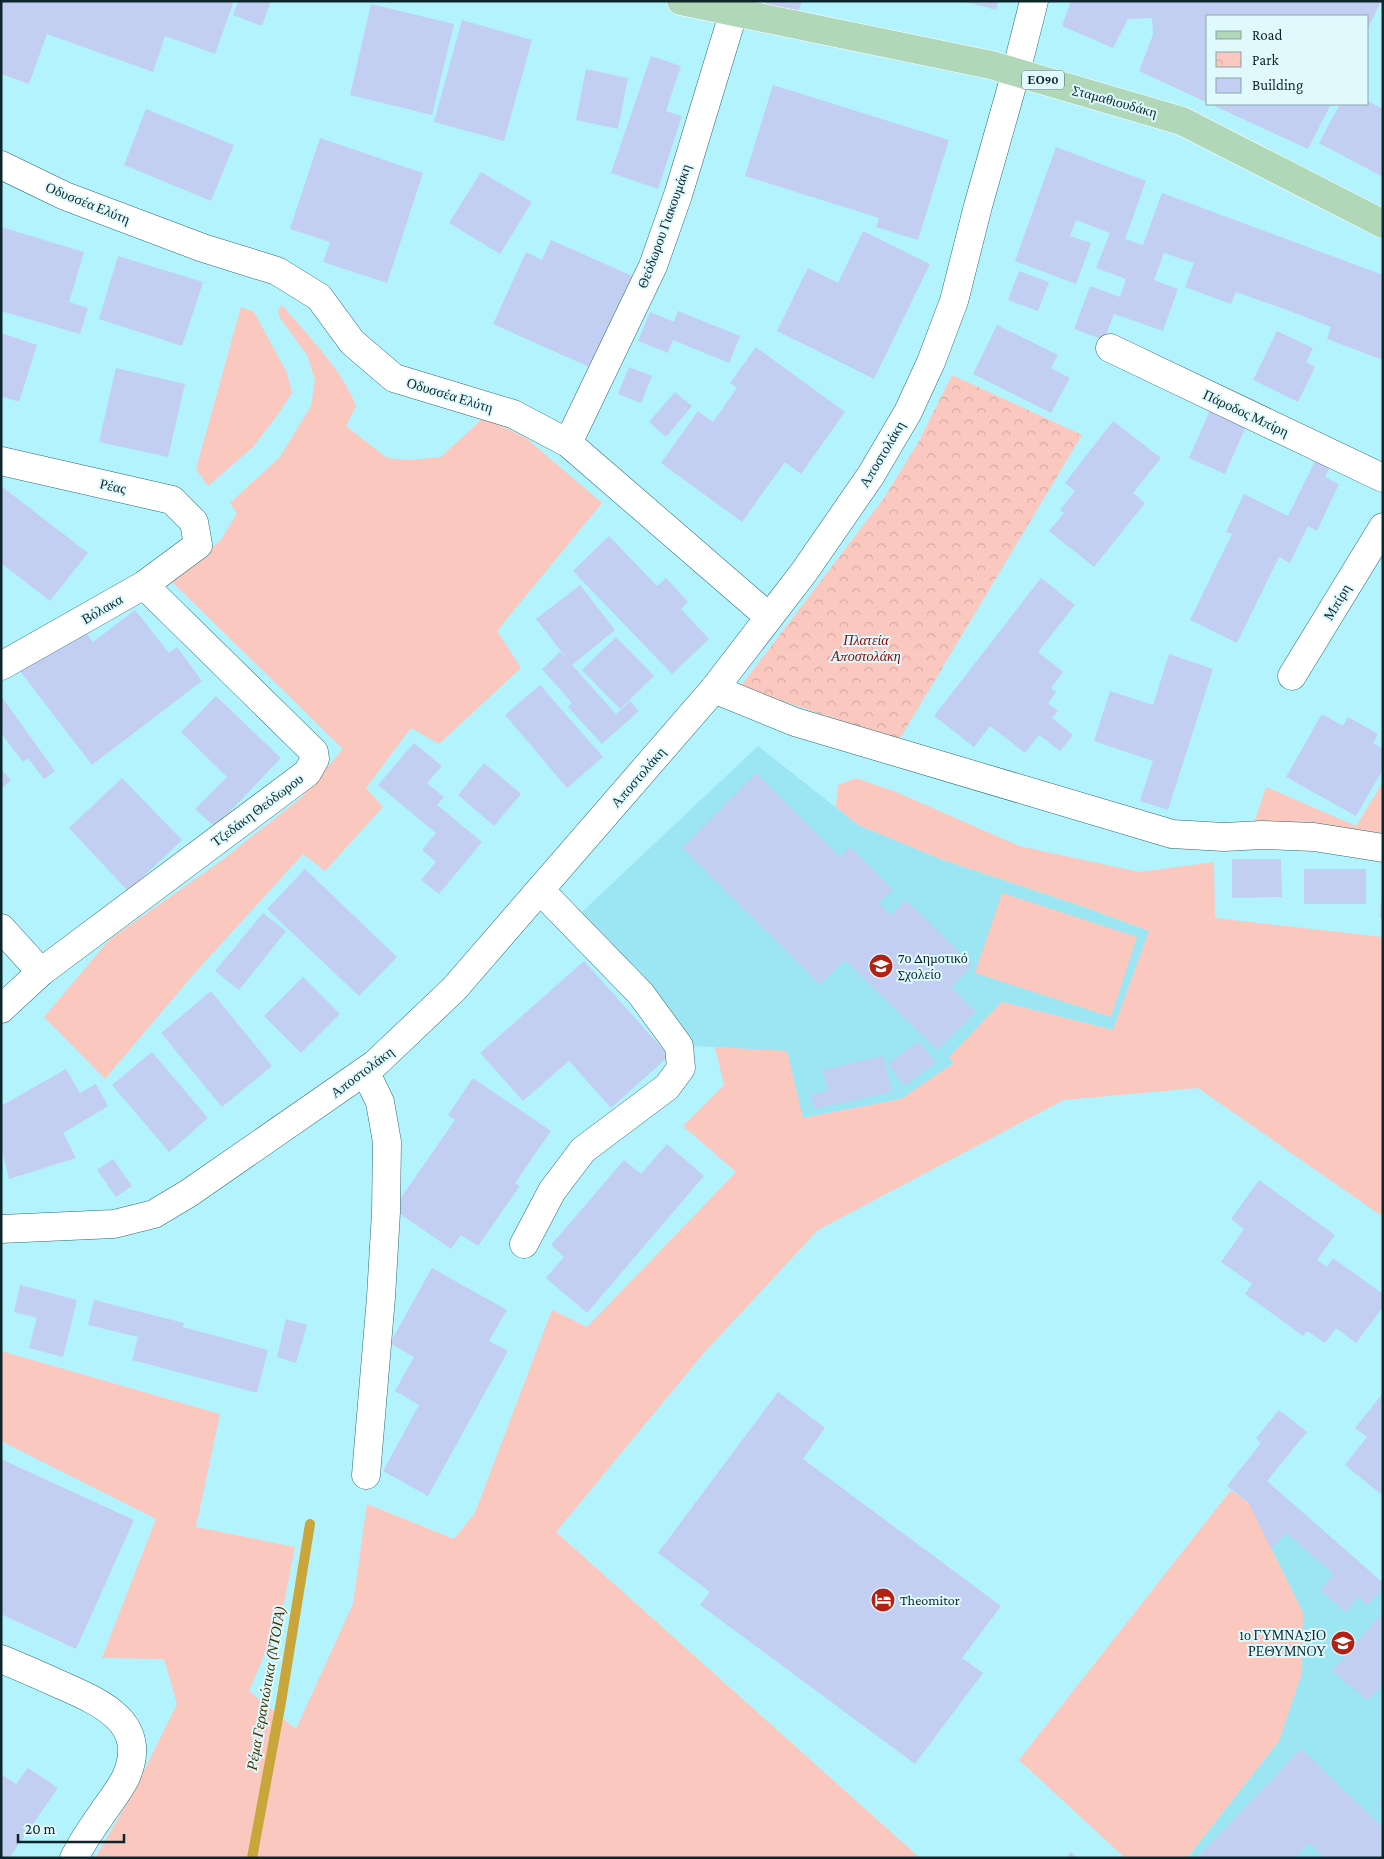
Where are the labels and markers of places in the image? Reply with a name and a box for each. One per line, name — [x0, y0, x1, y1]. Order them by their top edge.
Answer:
place label: 7ο Δημοτικό Σχολείο — [898, 950, 968, 982]
school or university icon: 7ο Δημοτικό Σχολείο — [868, 953, 894, 979]
hotel icon: Theomitor — [870, 1587, 896, 1613]
place label: Theomitor — [900, 1592, 960, 1608]
place label: 1ο ΓΥΜΝΑΣΙΟ ΡΕΘΥΜΝΟΥ — [1239, 1627, 1326, 1659]
school or university icon: 1ο ΓΥΜΝΑΣΙΟ ΡΕΘΥΜΝΟΥ — [1330, 1630, 1356, 1656]

